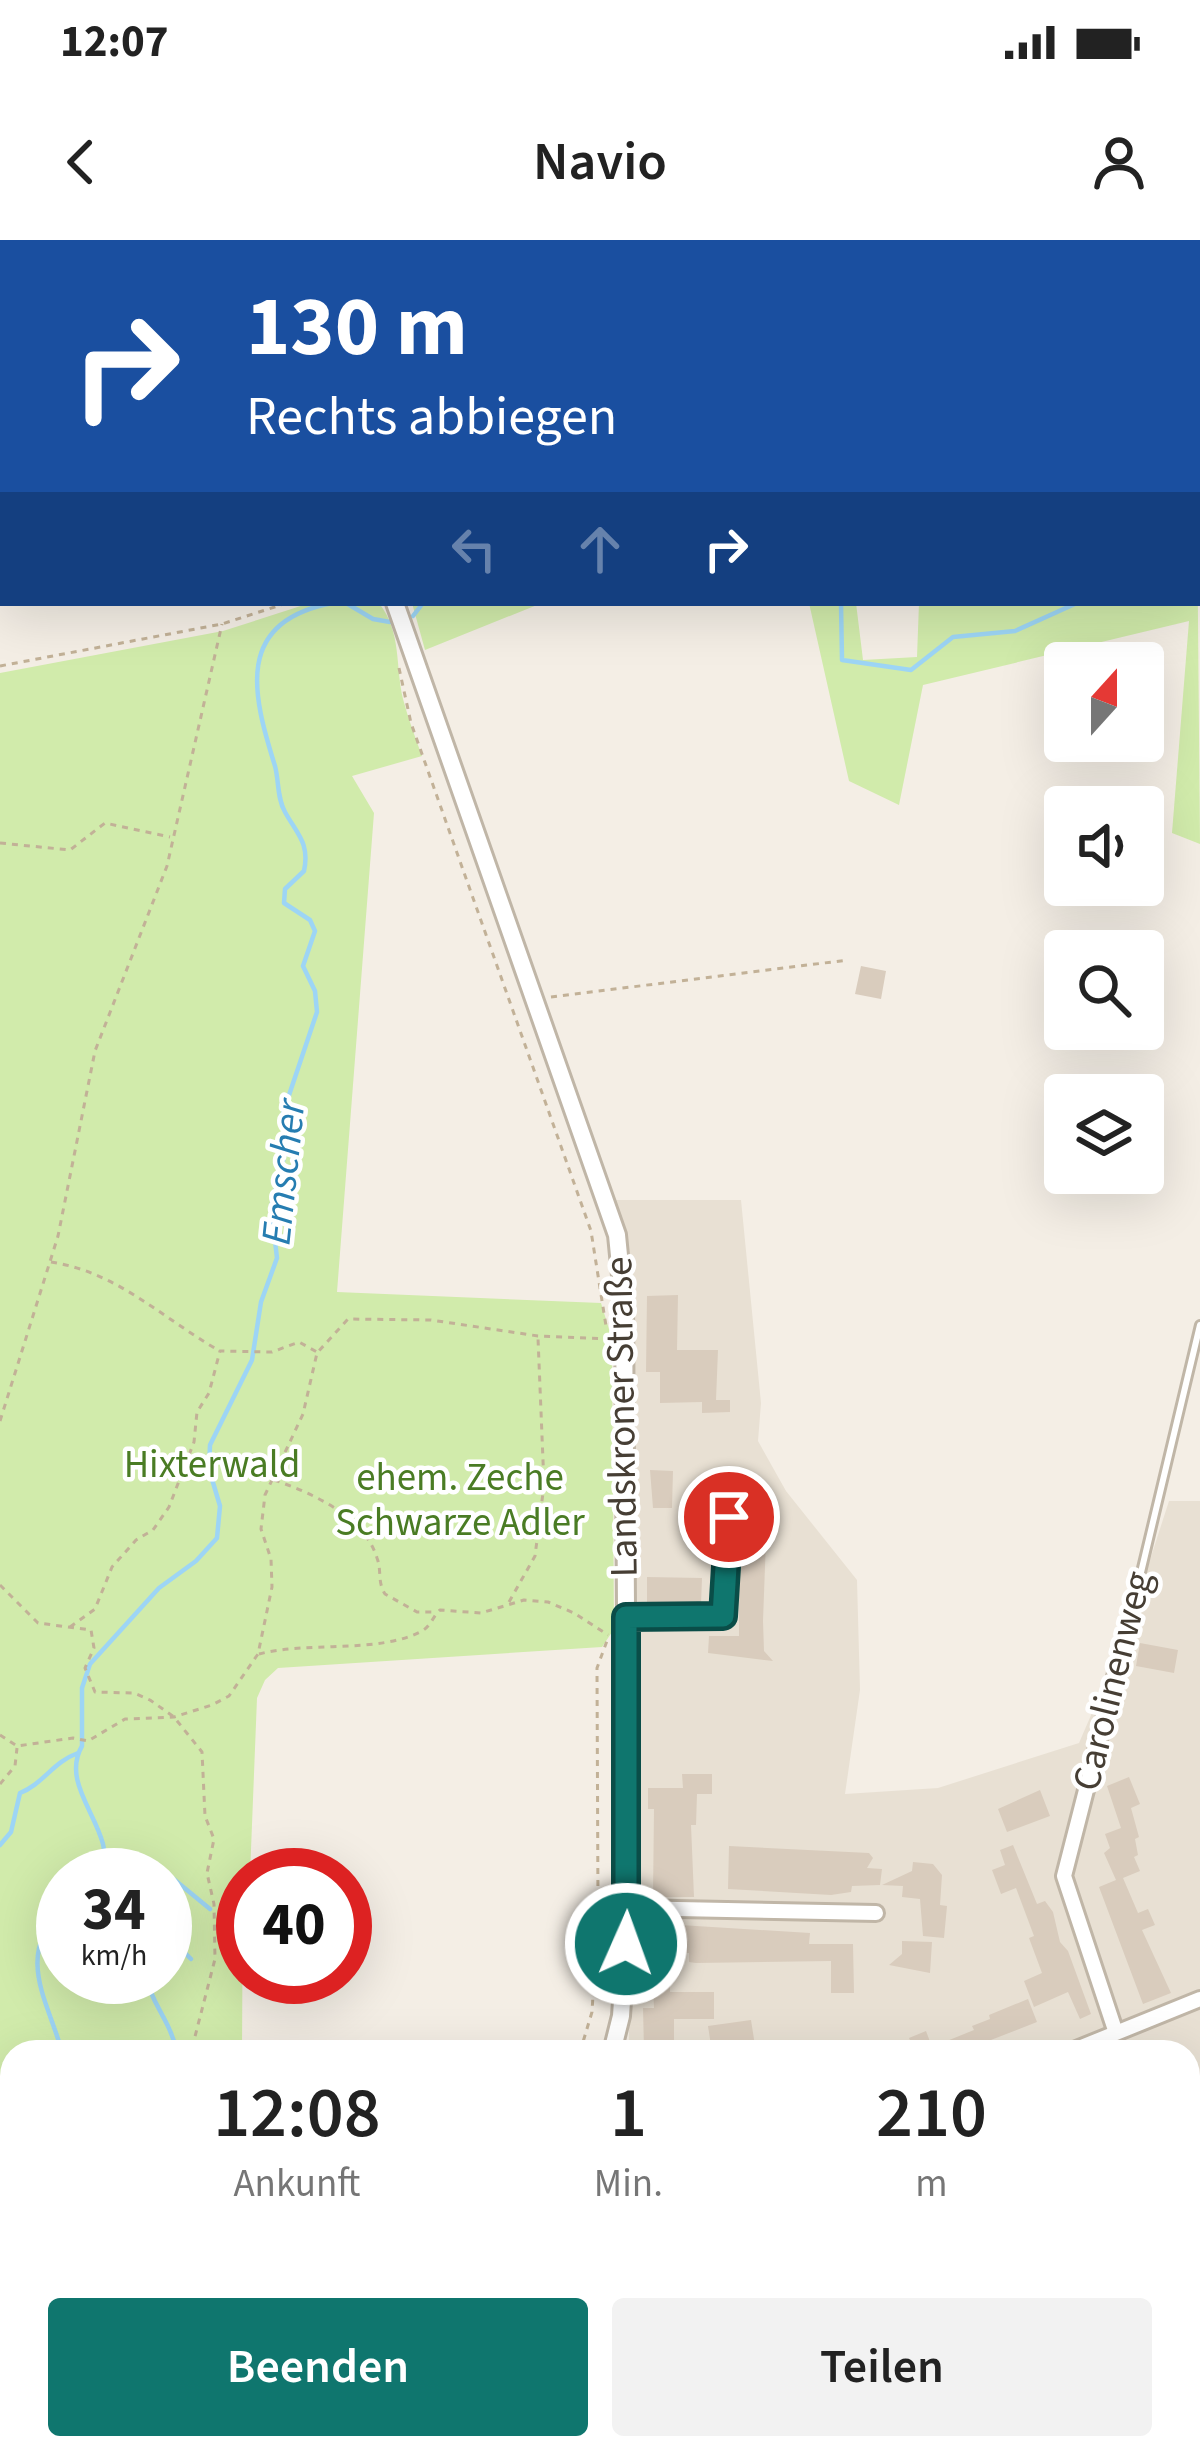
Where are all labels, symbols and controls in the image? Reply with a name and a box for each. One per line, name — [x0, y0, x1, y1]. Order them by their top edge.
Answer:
text: 12:07 — [60, 10, 169, 74]
text: Navio — [533, 124, 667, 201]
icon: back — [48, 129, 114, 195]
icon: person — [1086, 129, 1152, 195]
text: 130 m — [246, 268, 468, 388]
icon: right — [48, 288, 204, 444]
text: Rechts abbiegen — [246, 379, 617, 456]
icon: left — [441, 516, 507, 582]
icon: ahead — [567, 516, 633, 582]
icon: right — [693, 516, 759, 582]
north arrow — [1044, 642, 1164, 762]
map controls — [1044, 642, 1164, 1194]
button: sound — [1044, 786, 1164, 906]
button: search — [1044, 930, 1164, 1050]
button: layers — [1044, 1074, 1164, 1194]
water label: Emscher — [247, 1095, 322, 1248]
street label: Landskroner Straße — [591, 1256, 653, 1578]
park label: Hixterwald — [124, 1437, 300, 1493]
park label: ehem. Zeche Schwarze Adler — [335, 1450, 585, 1551]
pin — [678, 1466, 780, 1568]
icon: arrive — [696, 1484, 762, 1550]
street label: Carolinenweg — [1059, 1565, 1167, 1797]
speed limit sign: 40 — [216, 1848, 372, 2004]
text: 34 — [82, 1868, 146, 1953]
position arrow — [563, 1881, 689, 2007]
text: km/h — [81, 1934, 147, 1977]
text: 12:08 — [213, 2062, 381, 2165]
text: 1 — [610, 2062, 647, 2165]
text: 210 — [876, 2062, 987, 2165]
text: Ankunft — [233, 2156, 360, 2212]
text: Min. — [594, 2156, 663, 2212]
text: m — [915, 2156, 948, 2212]
button: Beenden — [48, 2298, 588, 2436]
button: Teilen — [612, 2298, 1152, 2436]

